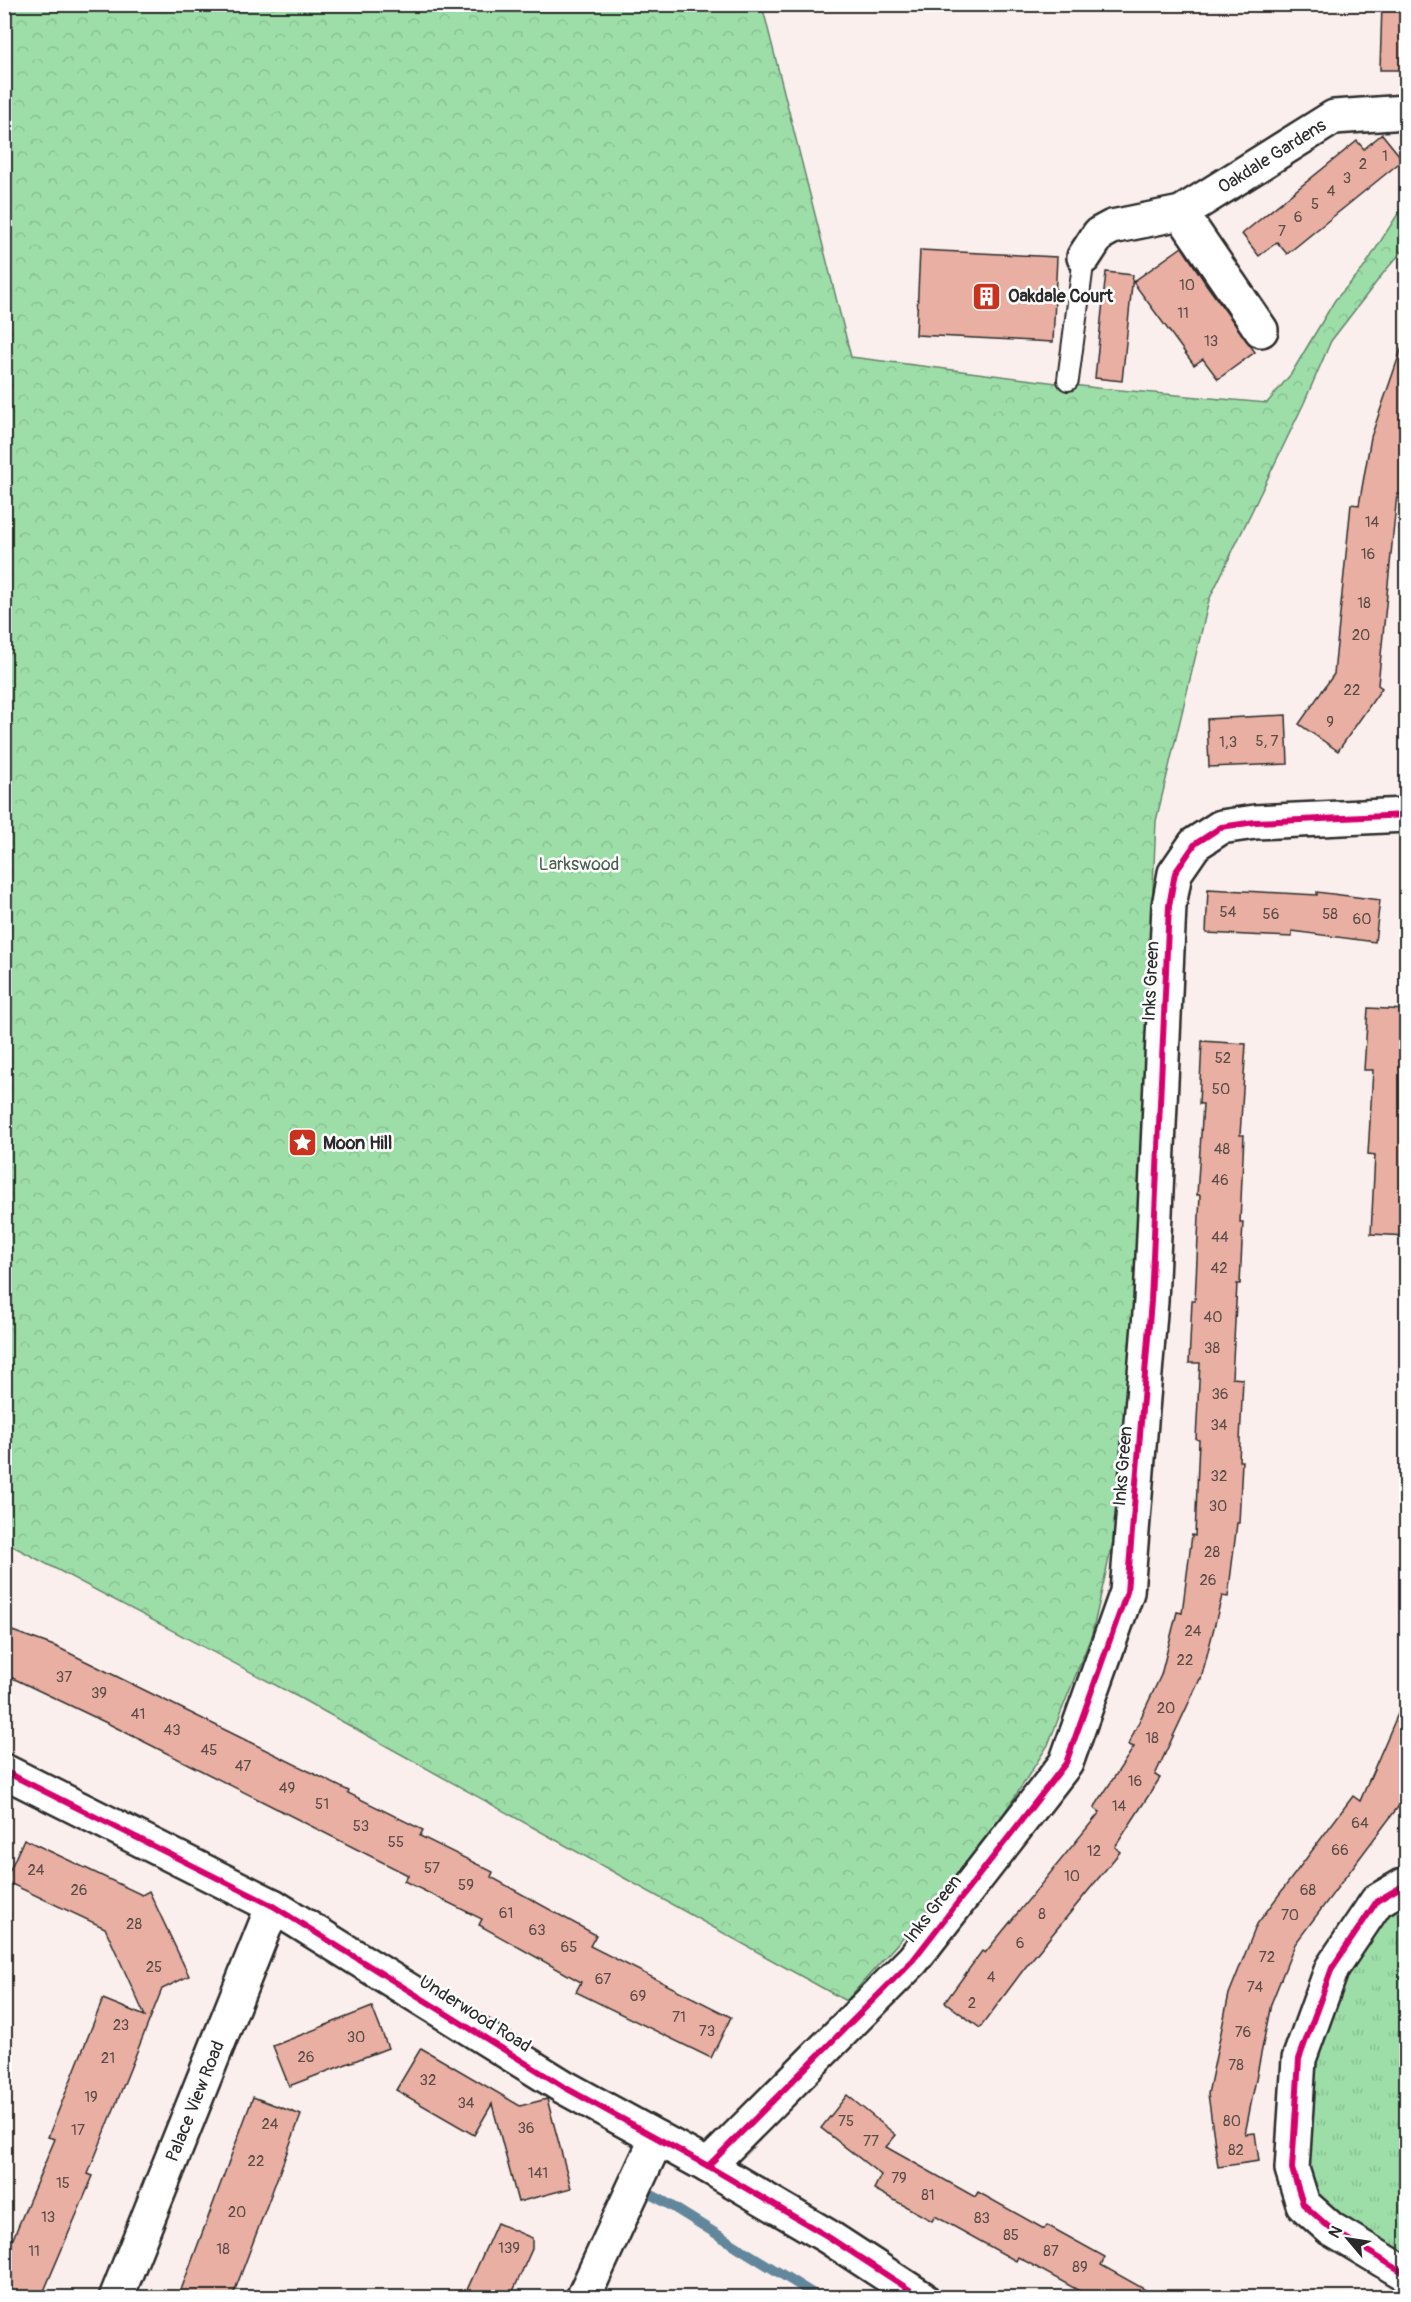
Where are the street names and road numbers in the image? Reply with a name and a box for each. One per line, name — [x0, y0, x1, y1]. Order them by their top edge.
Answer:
street label: Oakdale Gardens — [1214, 113, 1330, 198]
street label: Inks Green — [1137, 940, 1165, 1022]
street label: Inks Green — [1108, 1425, 1138, 1507]
street label: Inks Green — [899, 1870, 967, 1948]
street label: Underwood Road — [415, 1970, 535, 2058]
street label: Palace View Road — [160, 2037, 229, 2165]

